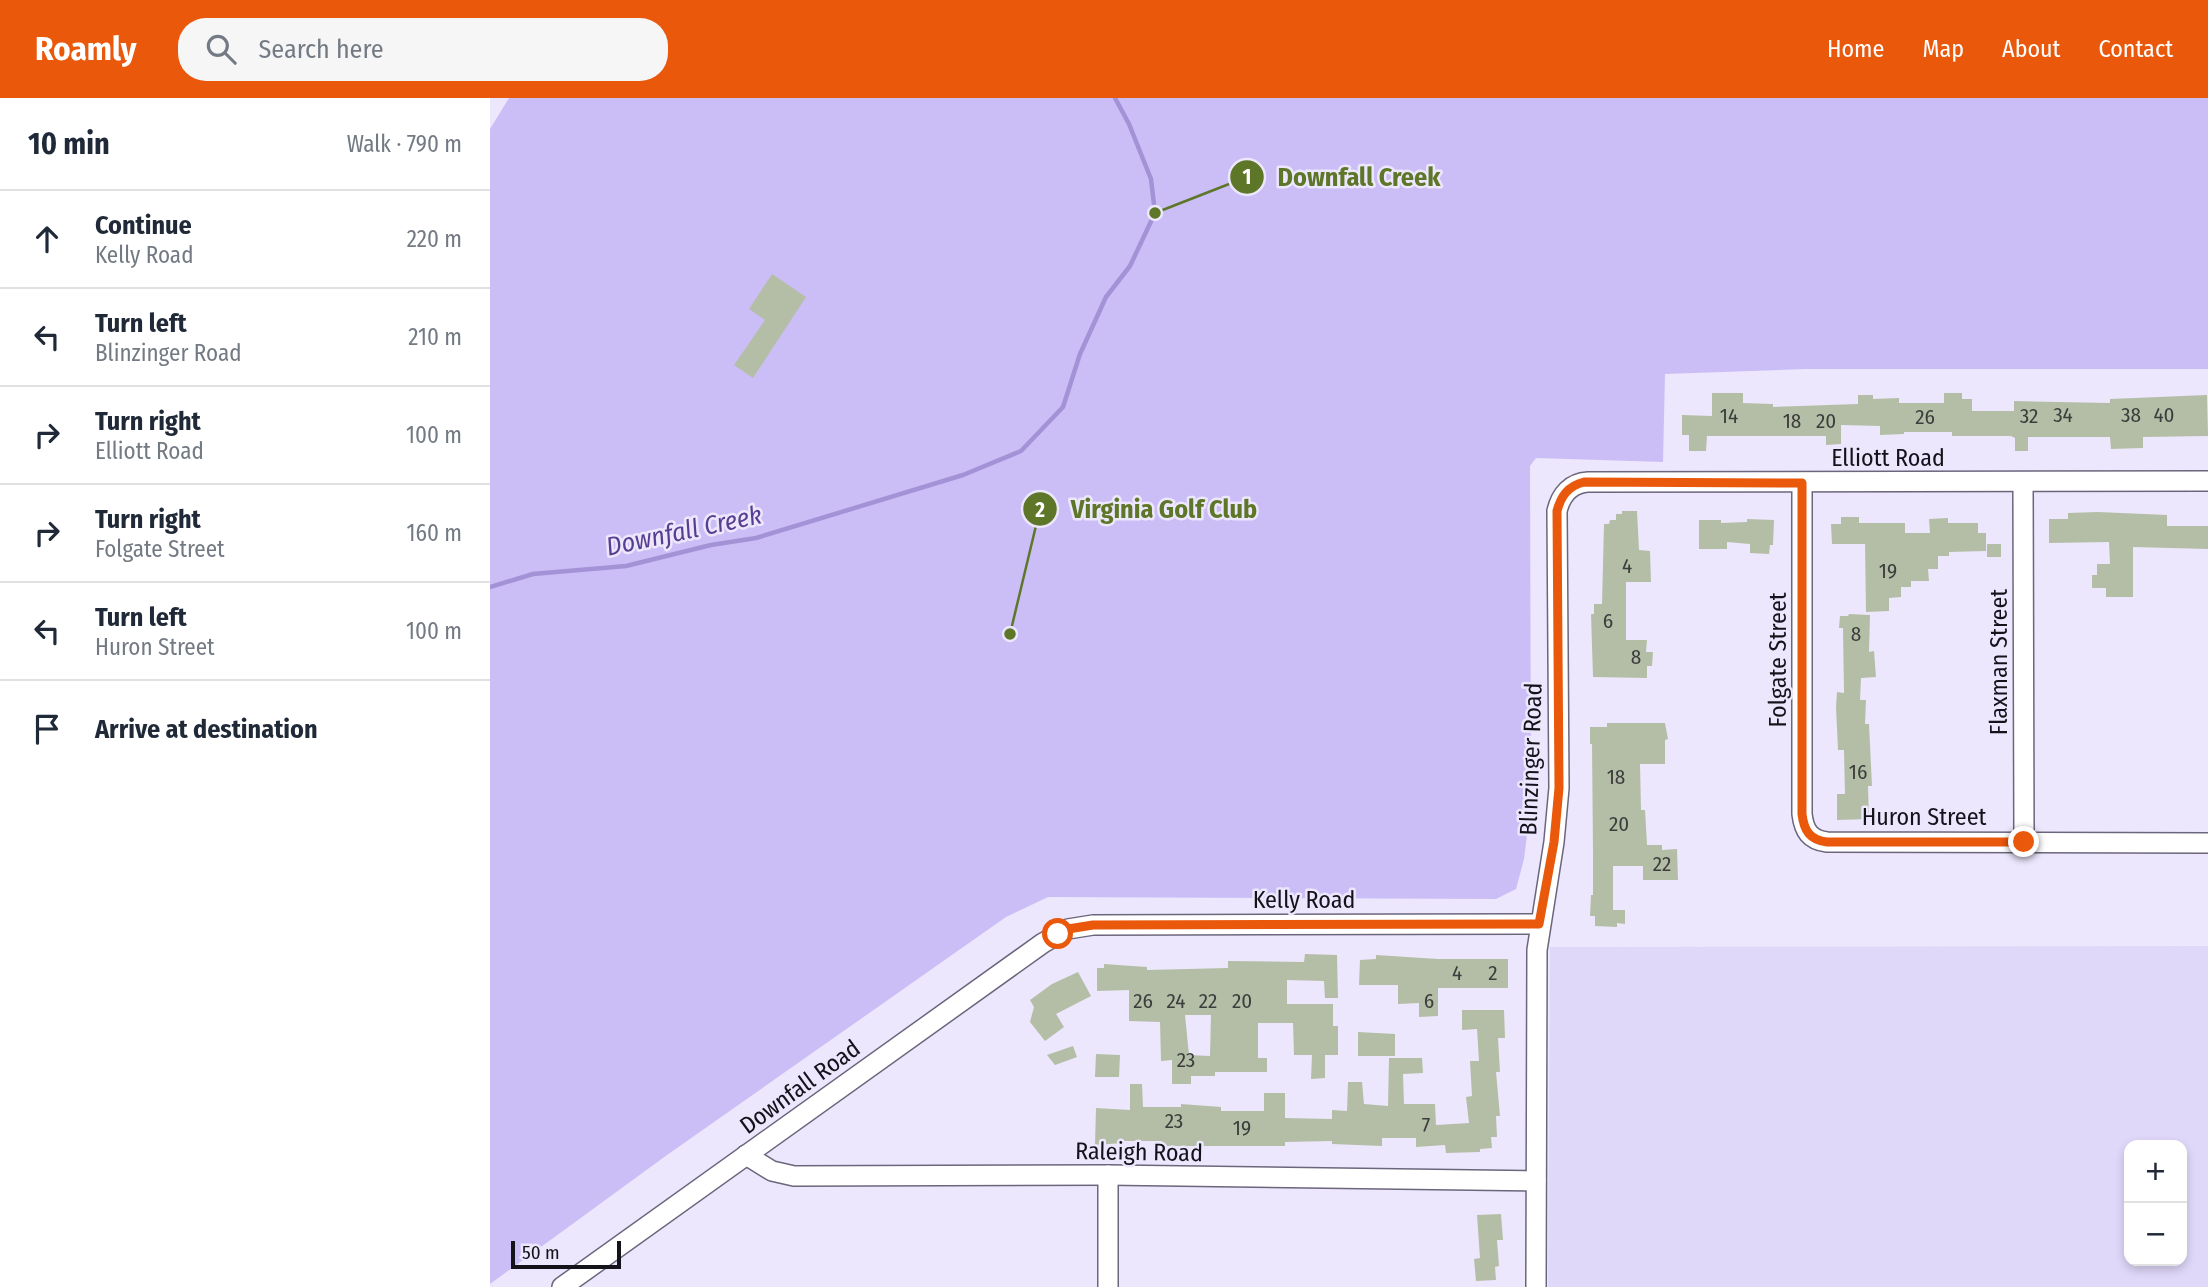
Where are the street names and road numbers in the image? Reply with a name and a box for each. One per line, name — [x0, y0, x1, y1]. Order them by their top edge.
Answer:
street label: Elliott Road — [1831, 444, 1945, 472]
street label: Flaxman Street — [1985, 589, 2013, 735]
street label: Folgate Street — [1764, 592, 1792, 728]
street label: Blinzinger Road — [1514, 682, 1548, 836]
street label: Huron Street — [1862, 803, 1987, 831]
street label: Kelly Road — [1253, 886, 1355, 914]
street label: Downfall Road — [735, 1034, 865, 1140]
street label: Raleigh Road — [1075, 1137, 1203, 1167]

